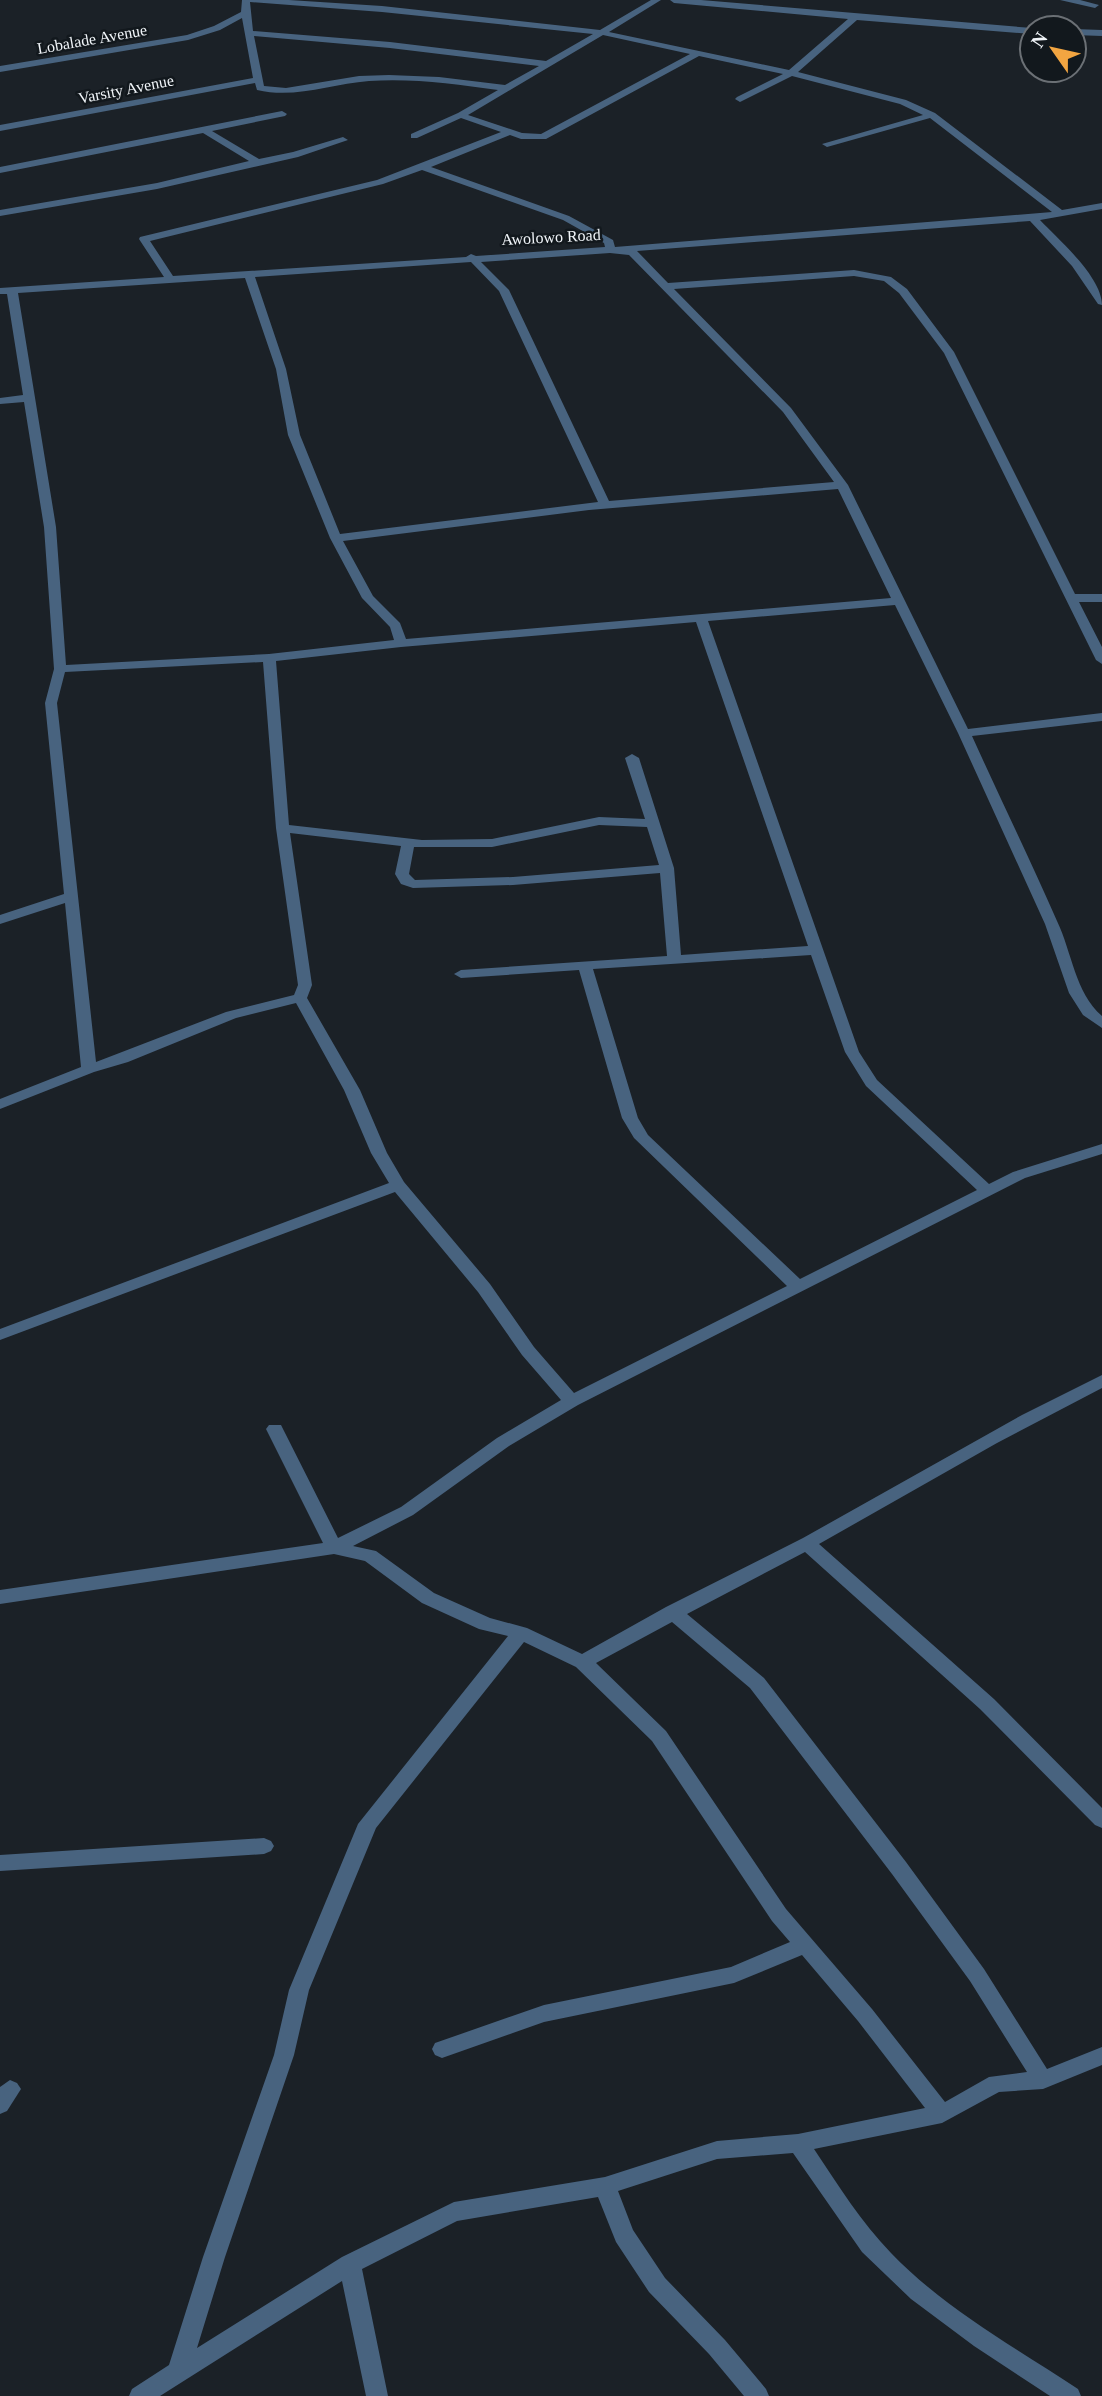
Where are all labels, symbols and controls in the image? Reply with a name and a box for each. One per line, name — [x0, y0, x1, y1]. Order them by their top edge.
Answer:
north arrow — [1018, 14, 1088, 84]
street label: Lobalade Avenue — [36, 21, 148, 57]
text: N — [1027, 28, 1052, 51]
street label: Varsity Avenue — [77, 71, 175, 108]
street label: Awolowo Road — [501, 226, 601, 248]

